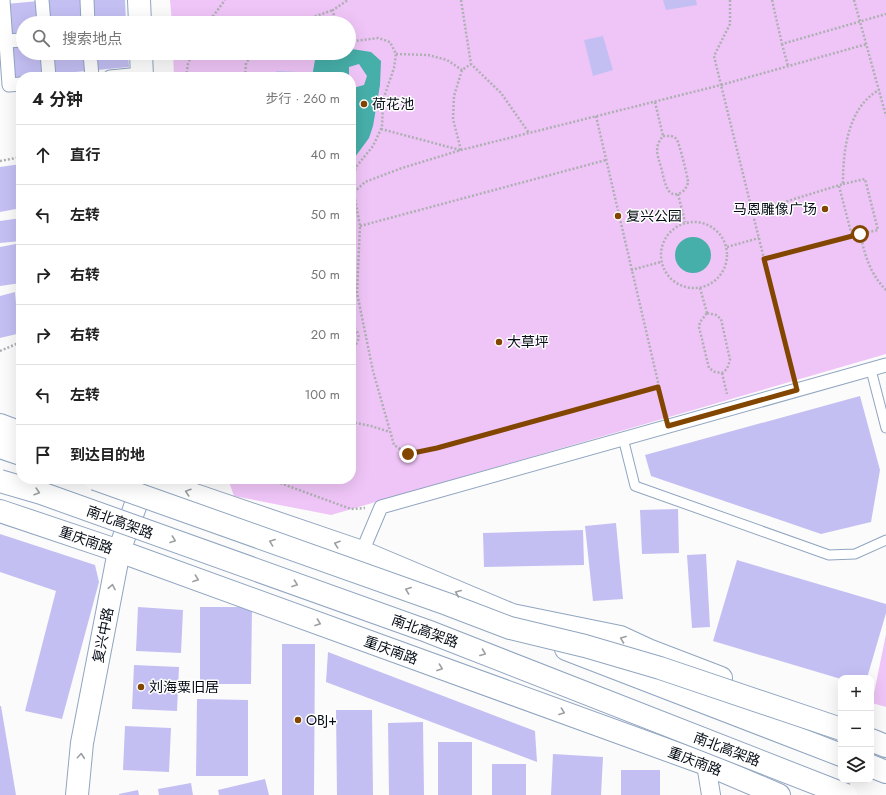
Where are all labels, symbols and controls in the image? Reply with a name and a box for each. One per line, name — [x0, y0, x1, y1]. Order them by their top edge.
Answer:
search box — [16, 16, 356, 60]
icon: search — [30, 27, 52, 49]
text: 搜索地点 — [62, 28, 122, 50]
text: 4 分钟 — [32, 87, 83, 111]
text: 步行 · 260 m — [266, 89, 340, 108]
place label: 荷花池 — [372, 94, 414, 114]
marker: 荷花池 — [359, 99, 369, 109]
icon: ahead — [32, 144, 54, 166]
text: 直行 — [70, 144, 100, 166]
text: 40 m — [311, 145, 340, 164]
place label: 马恩雕像广场 — [733, 199, 817, 219]
icon: left — [32, 204, 54, 226]
text: 左转 — [70, 204, 100, 226]
marker: 马恩雕像广场 — [820, 204, 830, 214]
text: 50 m — [311, 205, 340, 224]
place label: 复兴公园 — [626, 206, 682, 226]
marker: 复兴公园 — [613, 211, 623, 221]
route start — [851, 225, 869, 243]
icon: right — [32, 264, 54, 286]
text: 右转 — [70, 264, 100, 286]
text: 50 m — [311, 265, 340, 284]
icon: right — [32, 324, 54, 346]
text: 右转 — [70, 324, 100, 346]
text: 20 m — [311, 325, 340, 344]
place label: 大草坪 — [507, 332, 549, 352]
marker: 大草坪 — [494, 337, 504, 347]
icon: left — [32, 384, 54, 406]
text: 左转 — [70, 384, 100, 406]
text: 100 m — [305, 385, 340, 404]
icon: arrive — [32, 444, 54, 466]
text: 到达目的地 — [70, 444, 145, 466]
route end — [399, 445, 417, 463]
one-way arrow — [34, 487, 41, 496]
one-way arrow — [185, 488, 192, 497]
street label: 南北高架路 — [84, 501, 156, 543]
street label: 重庆南路 — [56, 521, 116, 559]
one-way arrow — [169, 536, 176, 544]
one-way arrow — [269, 538, 276, 547]
one-way arrow — [334, 540, 341, 549]
one-way arrow — [192, 574, 199, 583]
one-way arrow — [292, 579, 299, 588]
one-way arrow — [108, 584, 116, 590]
one-way arrow — [404, 587, 411, 595]
one-way arrow — [454, 590, 462, 598]
street label: 复兴中路 — [88, 606, 118, 664]
street label: 南北高架路 — [389, 610, 461, 652]
one-way arrow — [314, 619, 321, 627]
street label: 重庆南路 — [361, 631, 421, 669]
one-way arrow — [619, 635, 626, 643]
one-way arrow — [480, 648, 487, 656]
one-way arrow — [436, 663, 443, 671]
map controls — [838, 675, 874, 783]
button: + — [838, 675, 874, 711]
place label: 刘海粟旧居 — [149, 677, 219, 697]
marker: 刘海粟旧居 — [136, 682, 146, 692]
one-way arrow — [559, 707, 566, 716]
place label: OBJ+ — [306, 710, 337, 730]
button: − — [838, 711, 874, 747]
marker: OBJ+ — [293, 715, 303, 725]
street label: 南北高架路 — [691, 727, 763, 771]
street label: 重庆南路 — [665, 742, 725, 780]
button: layers — [838, 747, 874, 783]
one-way arrow — [76, 753, 85, 759]

